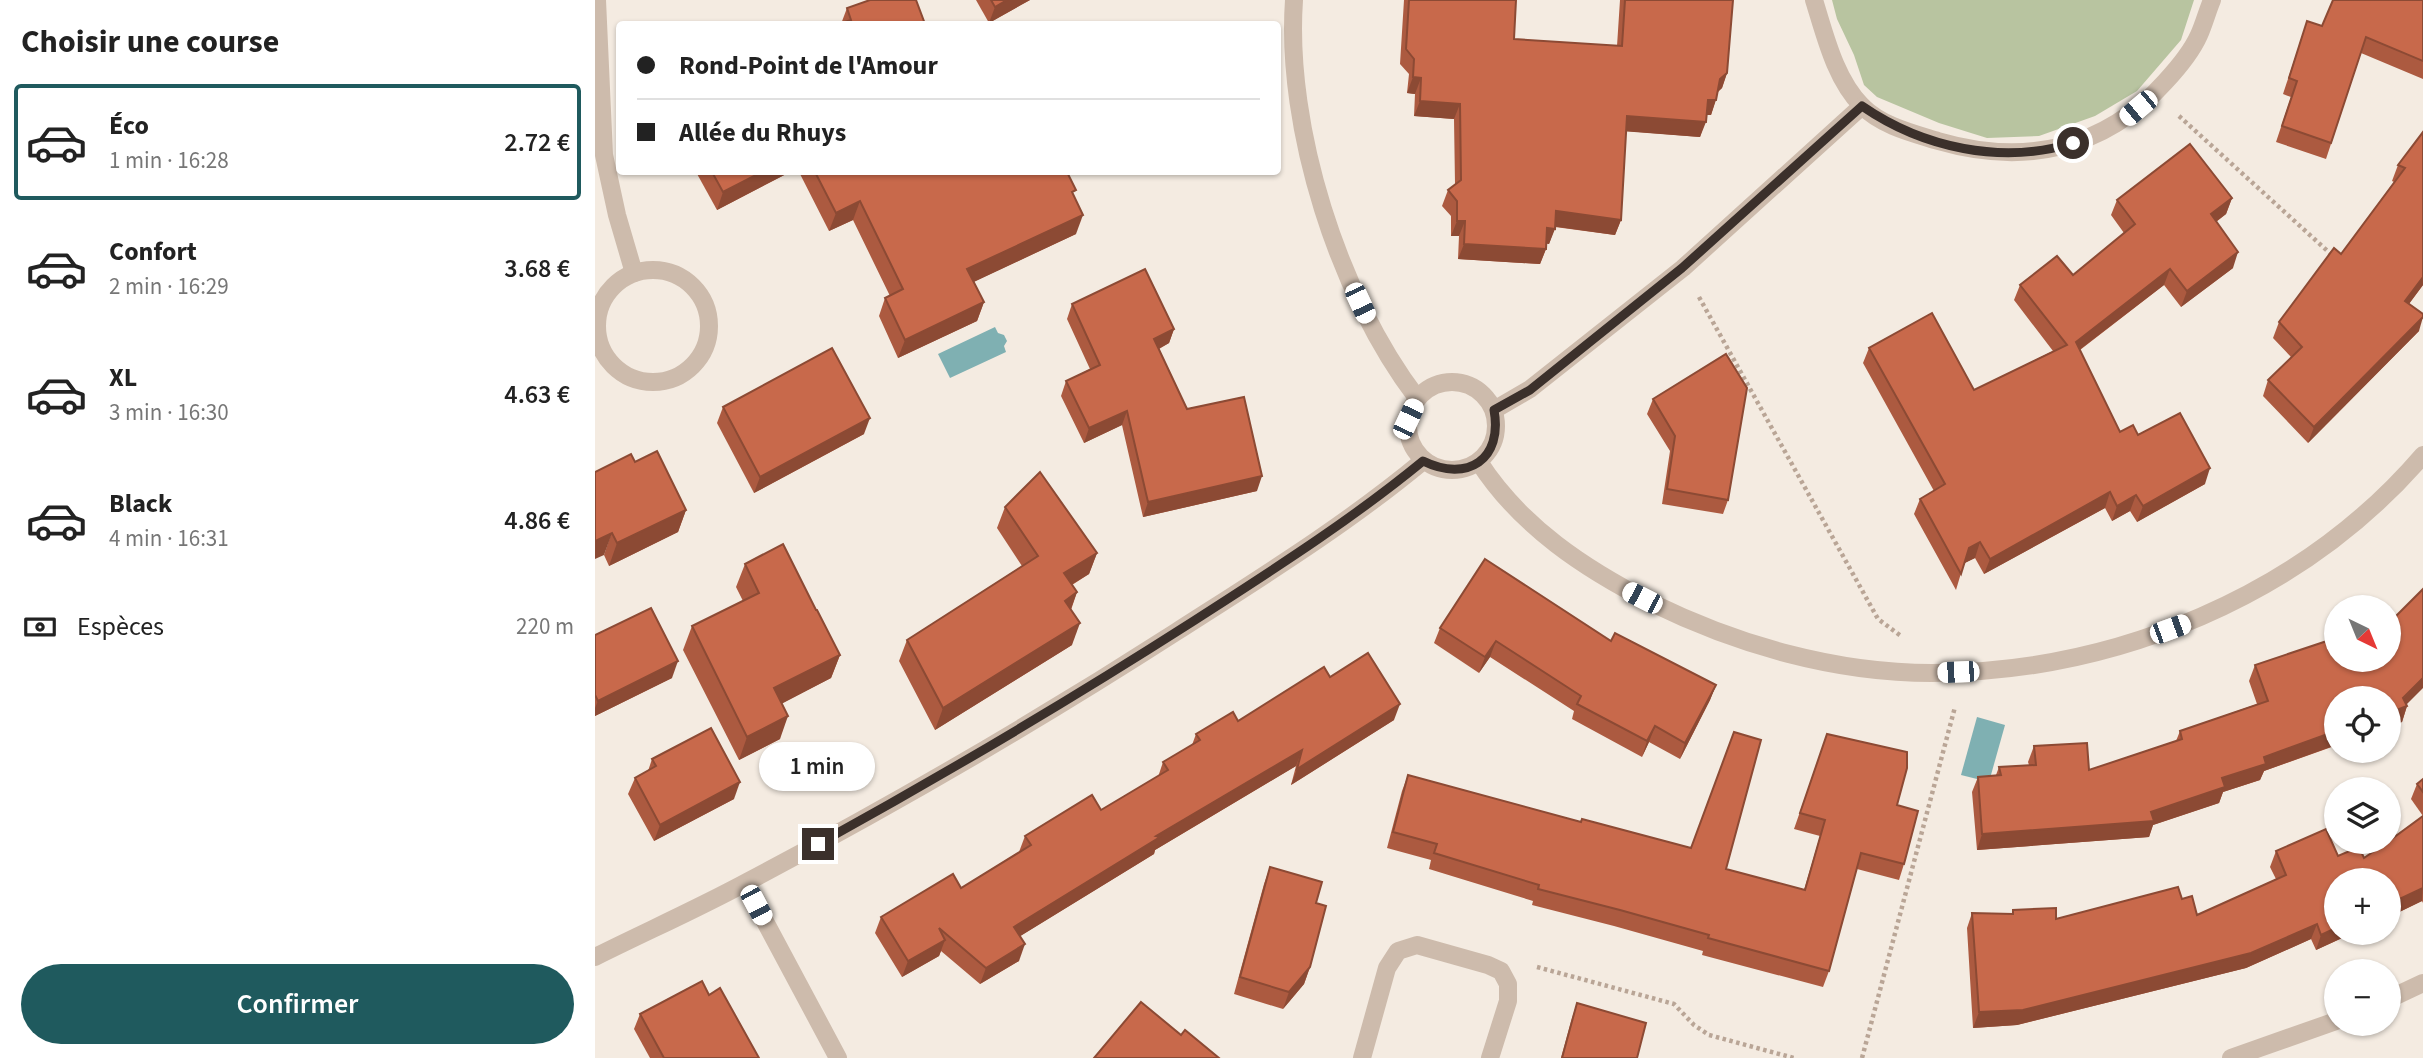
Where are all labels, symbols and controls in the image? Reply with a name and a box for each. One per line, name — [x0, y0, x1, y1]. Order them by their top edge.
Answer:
text: Choisir une course — [21, 19, 279, 65]
text: Rond-Point de l'Amour — [679, 47, 938, 84]
car — [2116, 86, 2161, 130]
text: Éco — [109, 107, 149, 144]
icon: car — [25, 111, 88, 174]
text: Allée du Rhuys — [679, 114, 846, 151]
text: 2.72 € — [504, 124, 570, 161]
route start — [2057, 127, 2089, 159]
text: 1 min · 16:28 — [109, 144, 229, 177]
text: Confort — [109, 233, 197, 270]
icon: car — [25, 237, 88, 300]
text: 3.68 € — [504, 250, 570, 287]
text: 2 min · 16:29 — [109, 270, 229, 303]
car — [1342, 280, 1379, 326]
text: XL — [109, 359, 137, 396]
icon: car — [25, 363, 88, 426]
text: 4.63 € — [504, 376, 570, 413]
text: 3 min · 16:30 — [109, 396, 229, 429]
car — [1390, 396, 1427, 442]
text: Black — [109, 485, 172, 522]
icon: car — [25, 489, 88, 552]
text: 4.86 € — [504, 502, 570, 539]
text: 4 min · 16:31 — [109, 522, 229, 555]
car — [1619, 579, 1666, 617]
north arrow — [2324, 595, 2401, 672]
map controls — [2324, 595, 2401, 1036]
icon: cash — [21, 608, 59, 646]
text: Espèces — [77, 608, 164, 645]
text: 220 m — [516, 610, 574, 643]
car — [2147, 612, 2194, 646]
car — [1937, 661, 1980, 683]
button: locate — [2324, 686, 2401, 763]
callout: 1 min — [760, 742, 876, 792]
text: 1 min — [790, 750, 844, 783]
button: layers — [2324, 777, 2401, 854]
route end — [802, 828, 834, 860]
button: + — [2324, 868, 2401, 945]
car — [737, 882, 776, 928]
button: − — [2324, 959, 2401, 1036]
button: Confirmer — [21, 964, 574, 1044]

